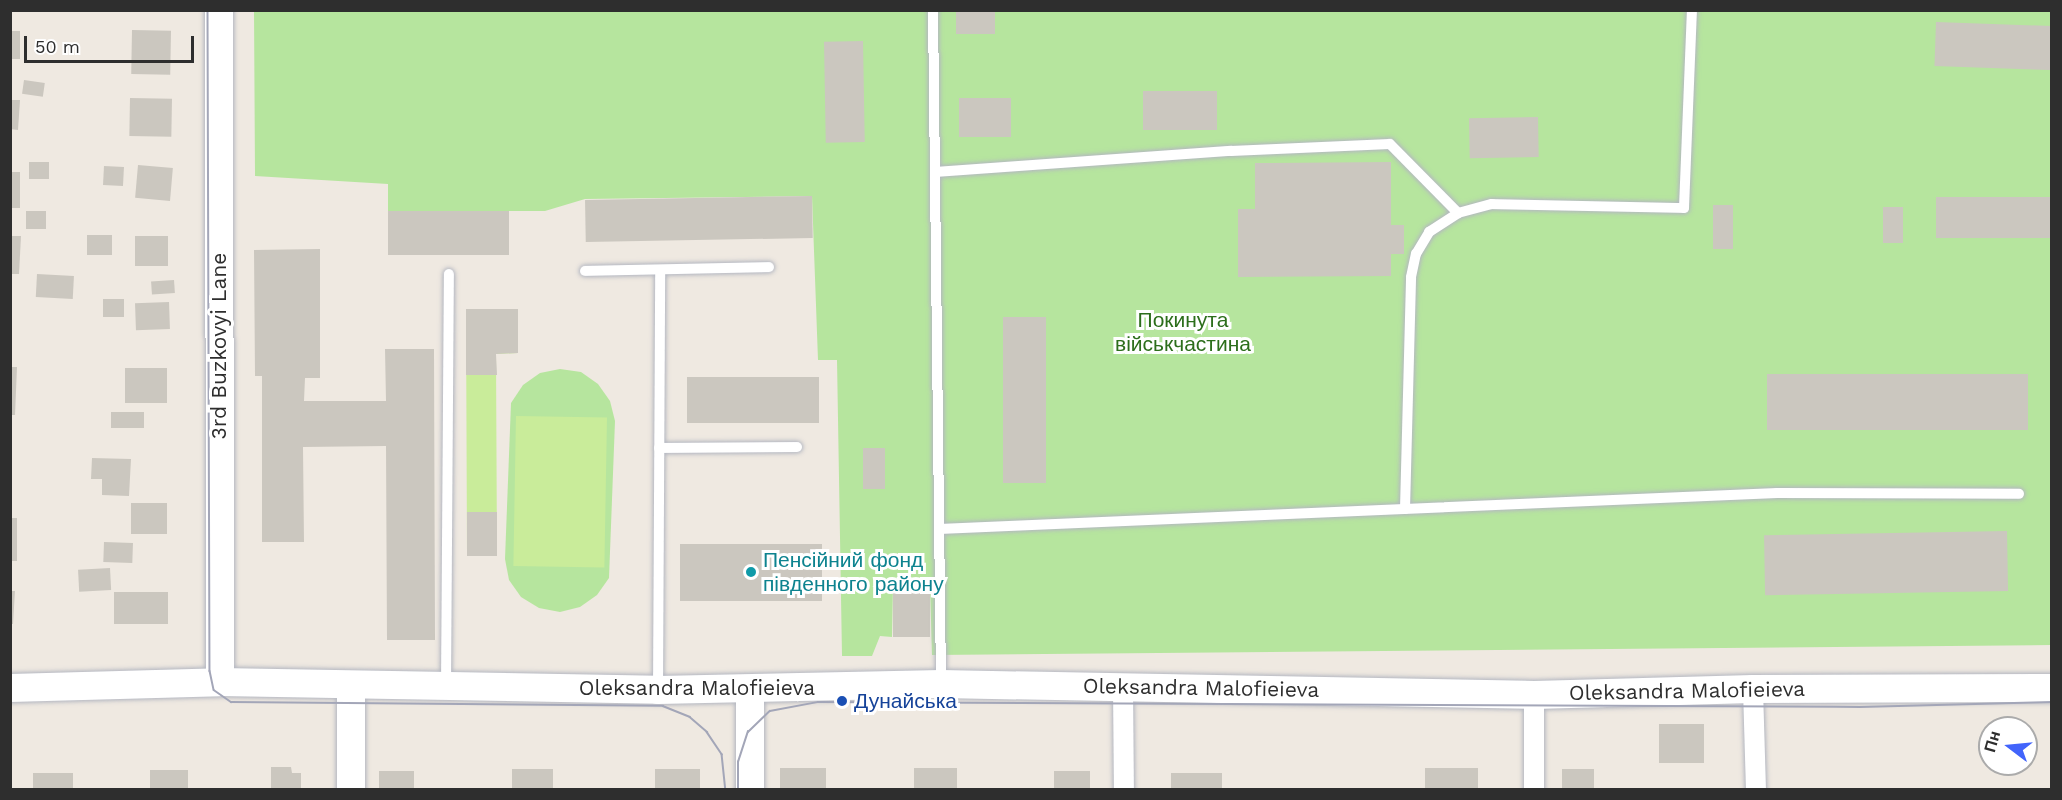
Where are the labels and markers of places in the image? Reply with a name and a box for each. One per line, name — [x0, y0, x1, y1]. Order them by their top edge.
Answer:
place label: Пенсійний фонд південного району — [763, 547, 944, 597]
marker: Пенсійний фонд південного району — [744, 565, 758, 579]
place label: Дунайська — [854, 688, 957, 714]
marker: Дунайська — [835, 694, 849, 708]

